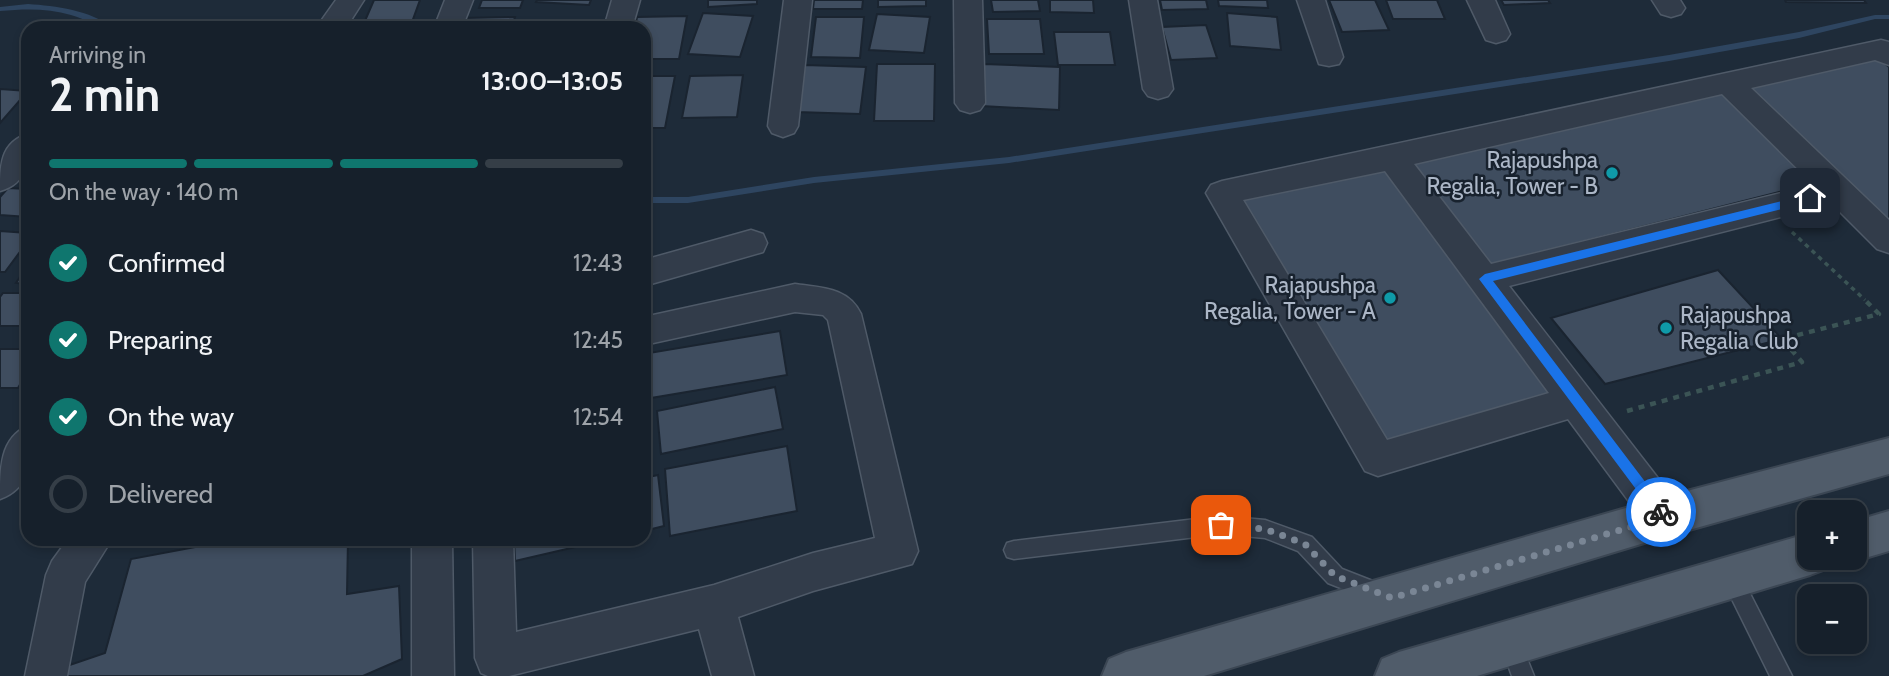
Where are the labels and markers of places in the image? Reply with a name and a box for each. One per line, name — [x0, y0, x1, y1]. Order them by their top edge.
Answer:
place label: Rajapushpa Regalia, Tower - B — [1426, 146, 1598, 200]
marker: Rajapushpa Regalia, Tower - B — [1604, 165, 1620, 181]
pin — [1780, 168, 1840, 228]
place label: Rajapushpa Regalia, Tower - A — [1204, 271, 1376, 325]
marker: Rajapushpa Regalia, Tower - A — [1382, 290, 1398, 306]
place label: Rajapushpa Regalia Club — [1680, 301, 1799, 355]
marker: Rajapushpa Regalia Club — [1658, 320, 1674, 336]
pin — [1191, 495, 1251, 555]

